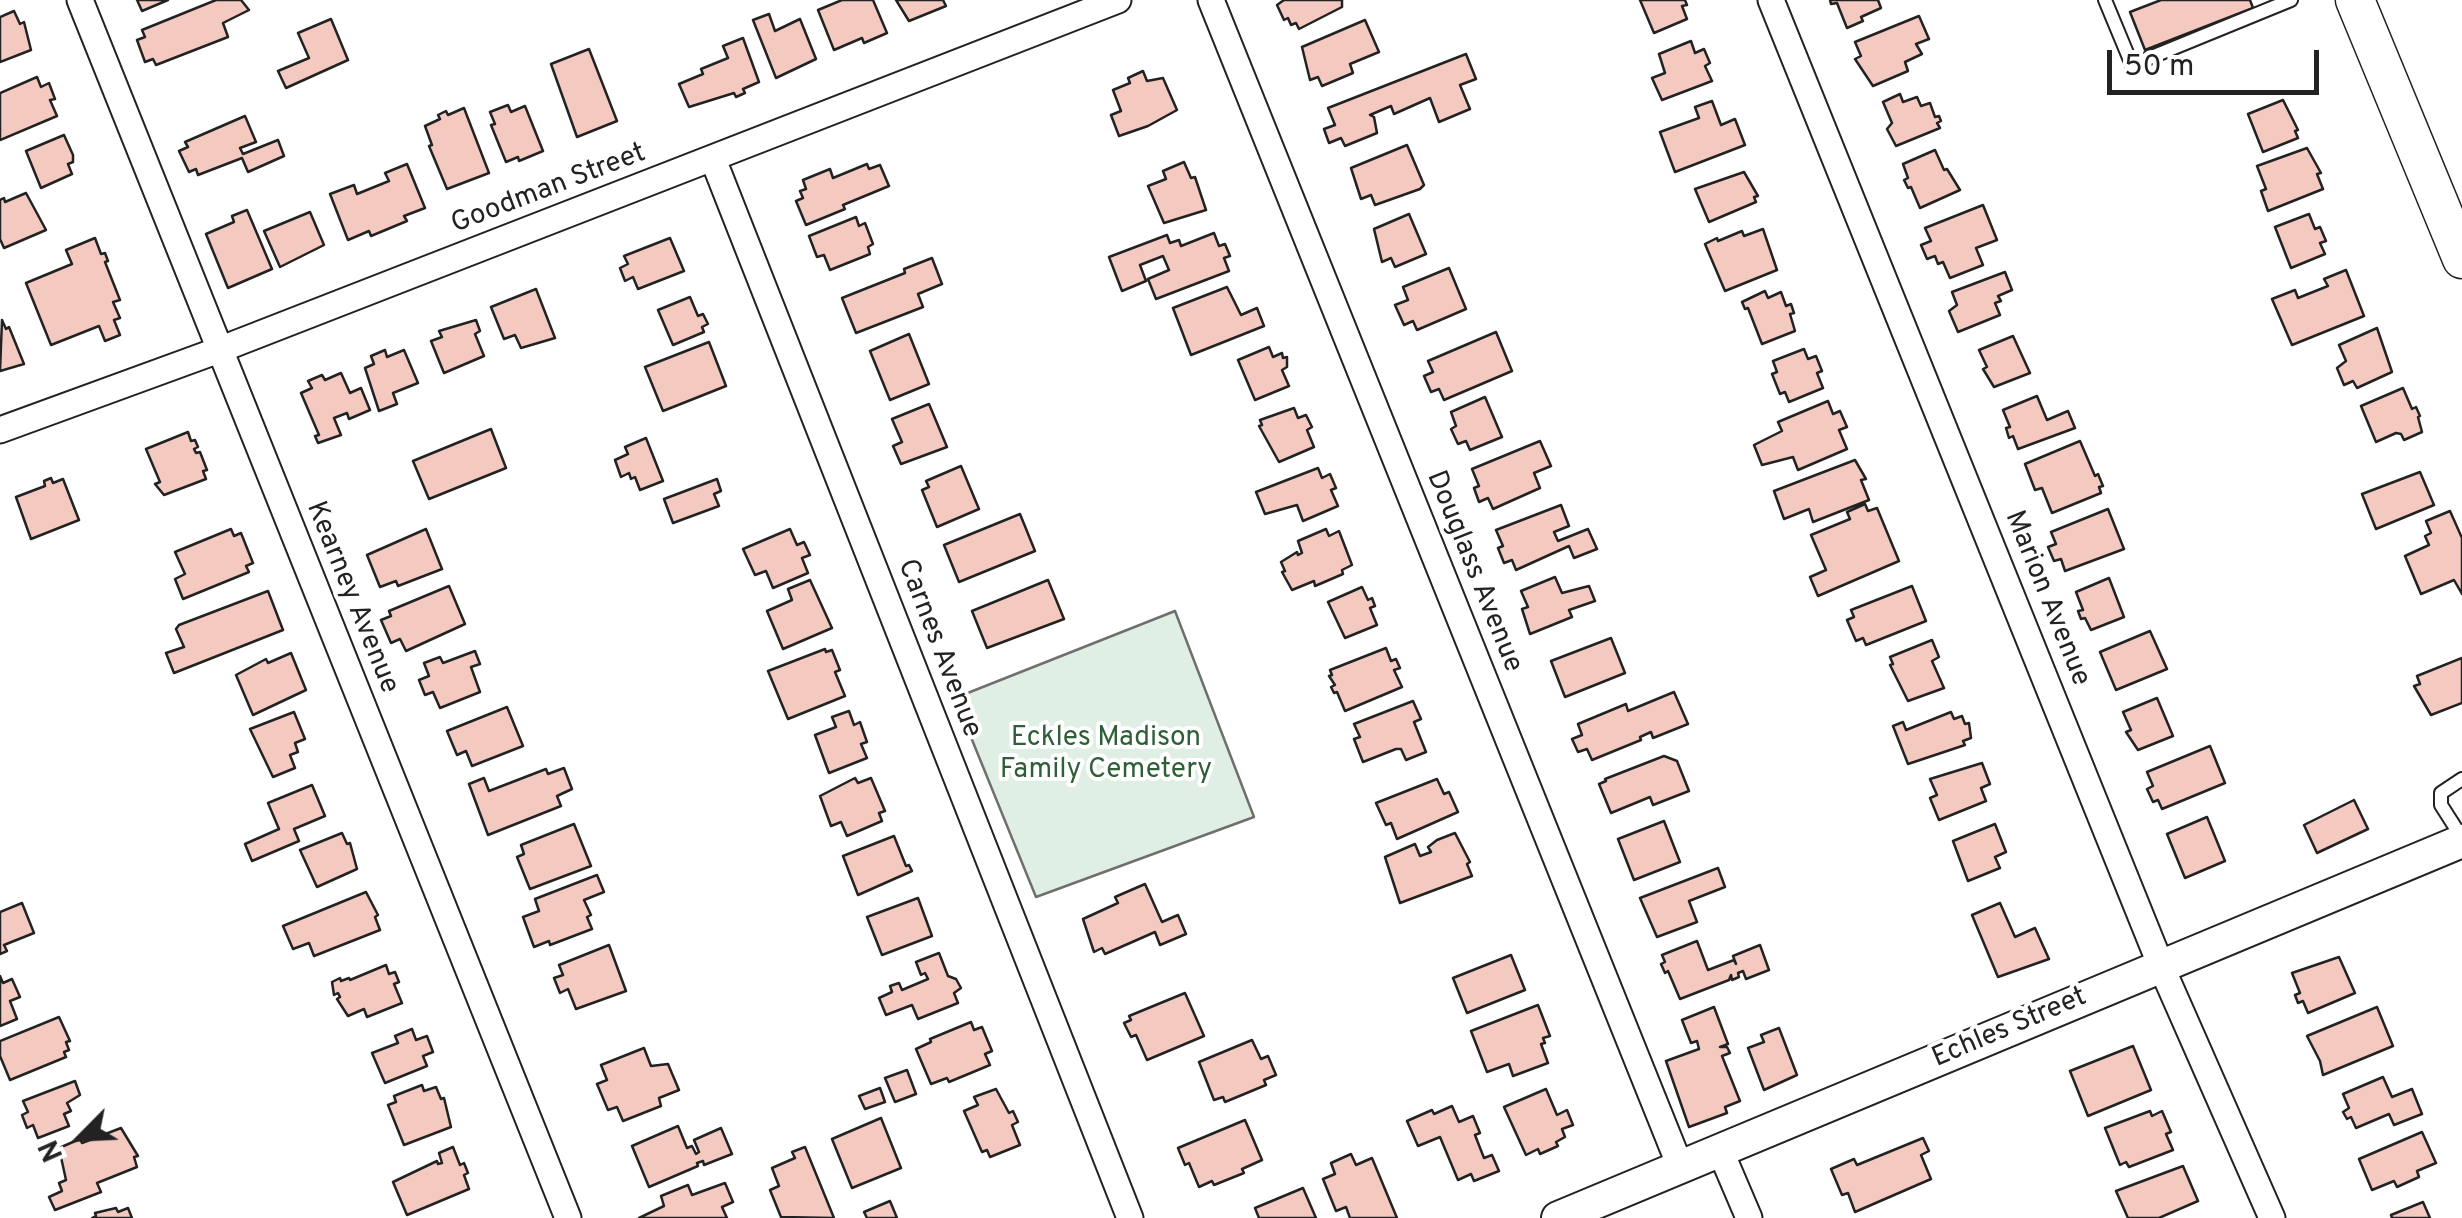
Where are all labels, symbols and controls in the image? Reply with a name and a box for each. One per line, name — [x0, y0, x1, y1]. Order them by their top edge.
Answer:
scale bar — [2112, 30, 2324, 92]
text: 50 m — [2124, 49, 2194, 86]
street label: Goodman Street — [447, 137, 651, 243]
street label: Douglass Avenue — [1417, 466, 1529, 678]
street label: Kearney Avenue — [297, 497, 405, 699]
street label: Marion Avenue — [1996, 506, 2096, 692]
street label: Carnes Avenue — [889, 555, 987, 743]
park label: Eckles Madison Family Cemetery — [1000, 722, 1212, 788]
street label: Echles Street — [1928, 981, 2092, 1077]
north arrow — [30, 1088, 130, 1188]
text: N — [32, 1134, 73, 1167]

